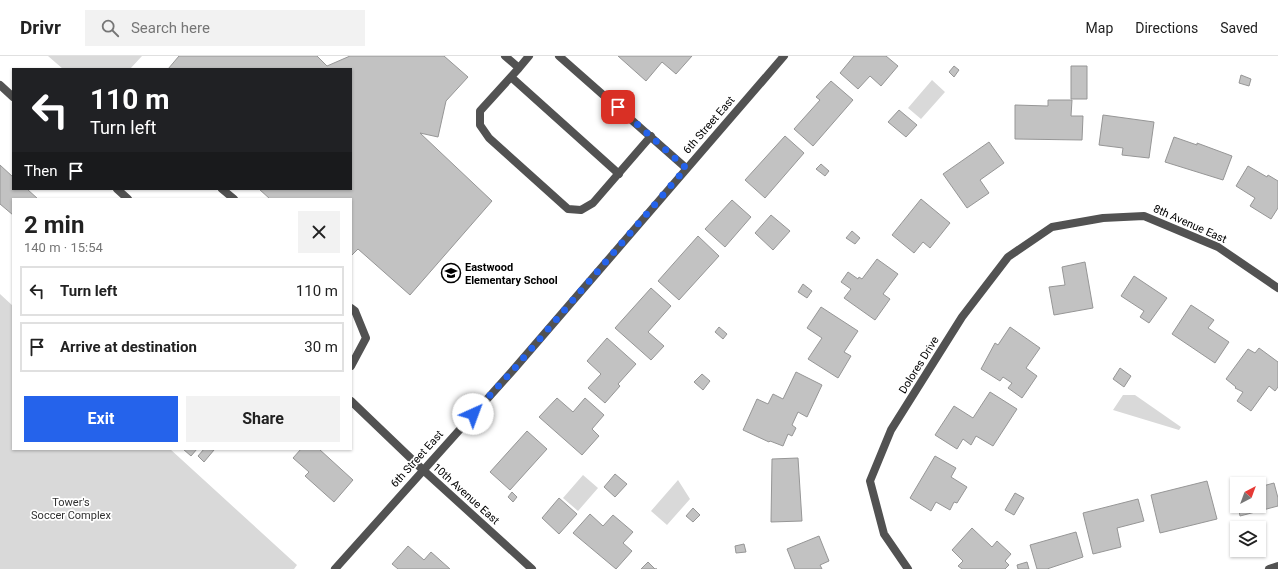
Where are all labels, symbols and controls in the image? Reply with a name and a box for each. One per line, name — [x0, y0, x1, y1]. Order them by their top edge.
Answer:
search box — [85, 10, 365, 46]
text: Drivr — [20, 16, 61, 39]
icon: search — [99, 17, 121, 39]
text: Search here — [131, 19, 210, 37]
text: Map — [1086, 20, 1113, 36]
text: Directions — [1135, 20, 1198, 36]
text: Saved — [1220, 20, 1258, 36]
text: 110 m — [90, 83, 169, 116]
icon: left — [24, 84, 76, 136]
pin — [601, 90, 635, 124]
street label: 6th Street East — [681, 93, 738, 156]
icon: arrive — [607, 96, 629, 118]
text: Turn left — [90, 117, 156, 138]
icon: arrive — [65, 160, 87, 182]
text: Then — [24, 162, 57, 180]
street label: 8th Avenue East — [1151, 202, 1229, 246]
text: 2 min — [24, 211, 84, 239]
button: close — [298, 211, 340, 253]
text: 140 m · 15:54 — [24, 240, 103, 255]
place label: Eastwood Elementary School — [465, 261, 558, 287]
school or university icon: Eastwood Elementary School — [440, 262, 462, 284]
icon: left — [26, 280, 48, 302]
text: Turn left — [60, 282, 117, 300]
text: 110 m — [296, 282, 338, 300]
street label: Dolores Drive — [896, 334, 942, 396]
icon: arrive — [26, 336, 48, 358]
text: Arrive at destination — [60, 338, 197, 356]
text: 30 m — [304, 338, 338, 356]
position arrow — [452, 393, 494, 435]
button: Exit — [24, 396, 178, 442]
button: Share — [186, 396, 340, 442]
street label: 6th Street East — [388, 428, 446, 490]
street label: 10th Avenue East — [430, 461, 502, 528]
north arrow — [1230, 477, 1266, 513]
map controls — [1230, 477, 1266, 557]
park label: Tower's Soccer Complex — [31, 496, 111, 522]
button: layers — [1230, 521, 1266, 557]

